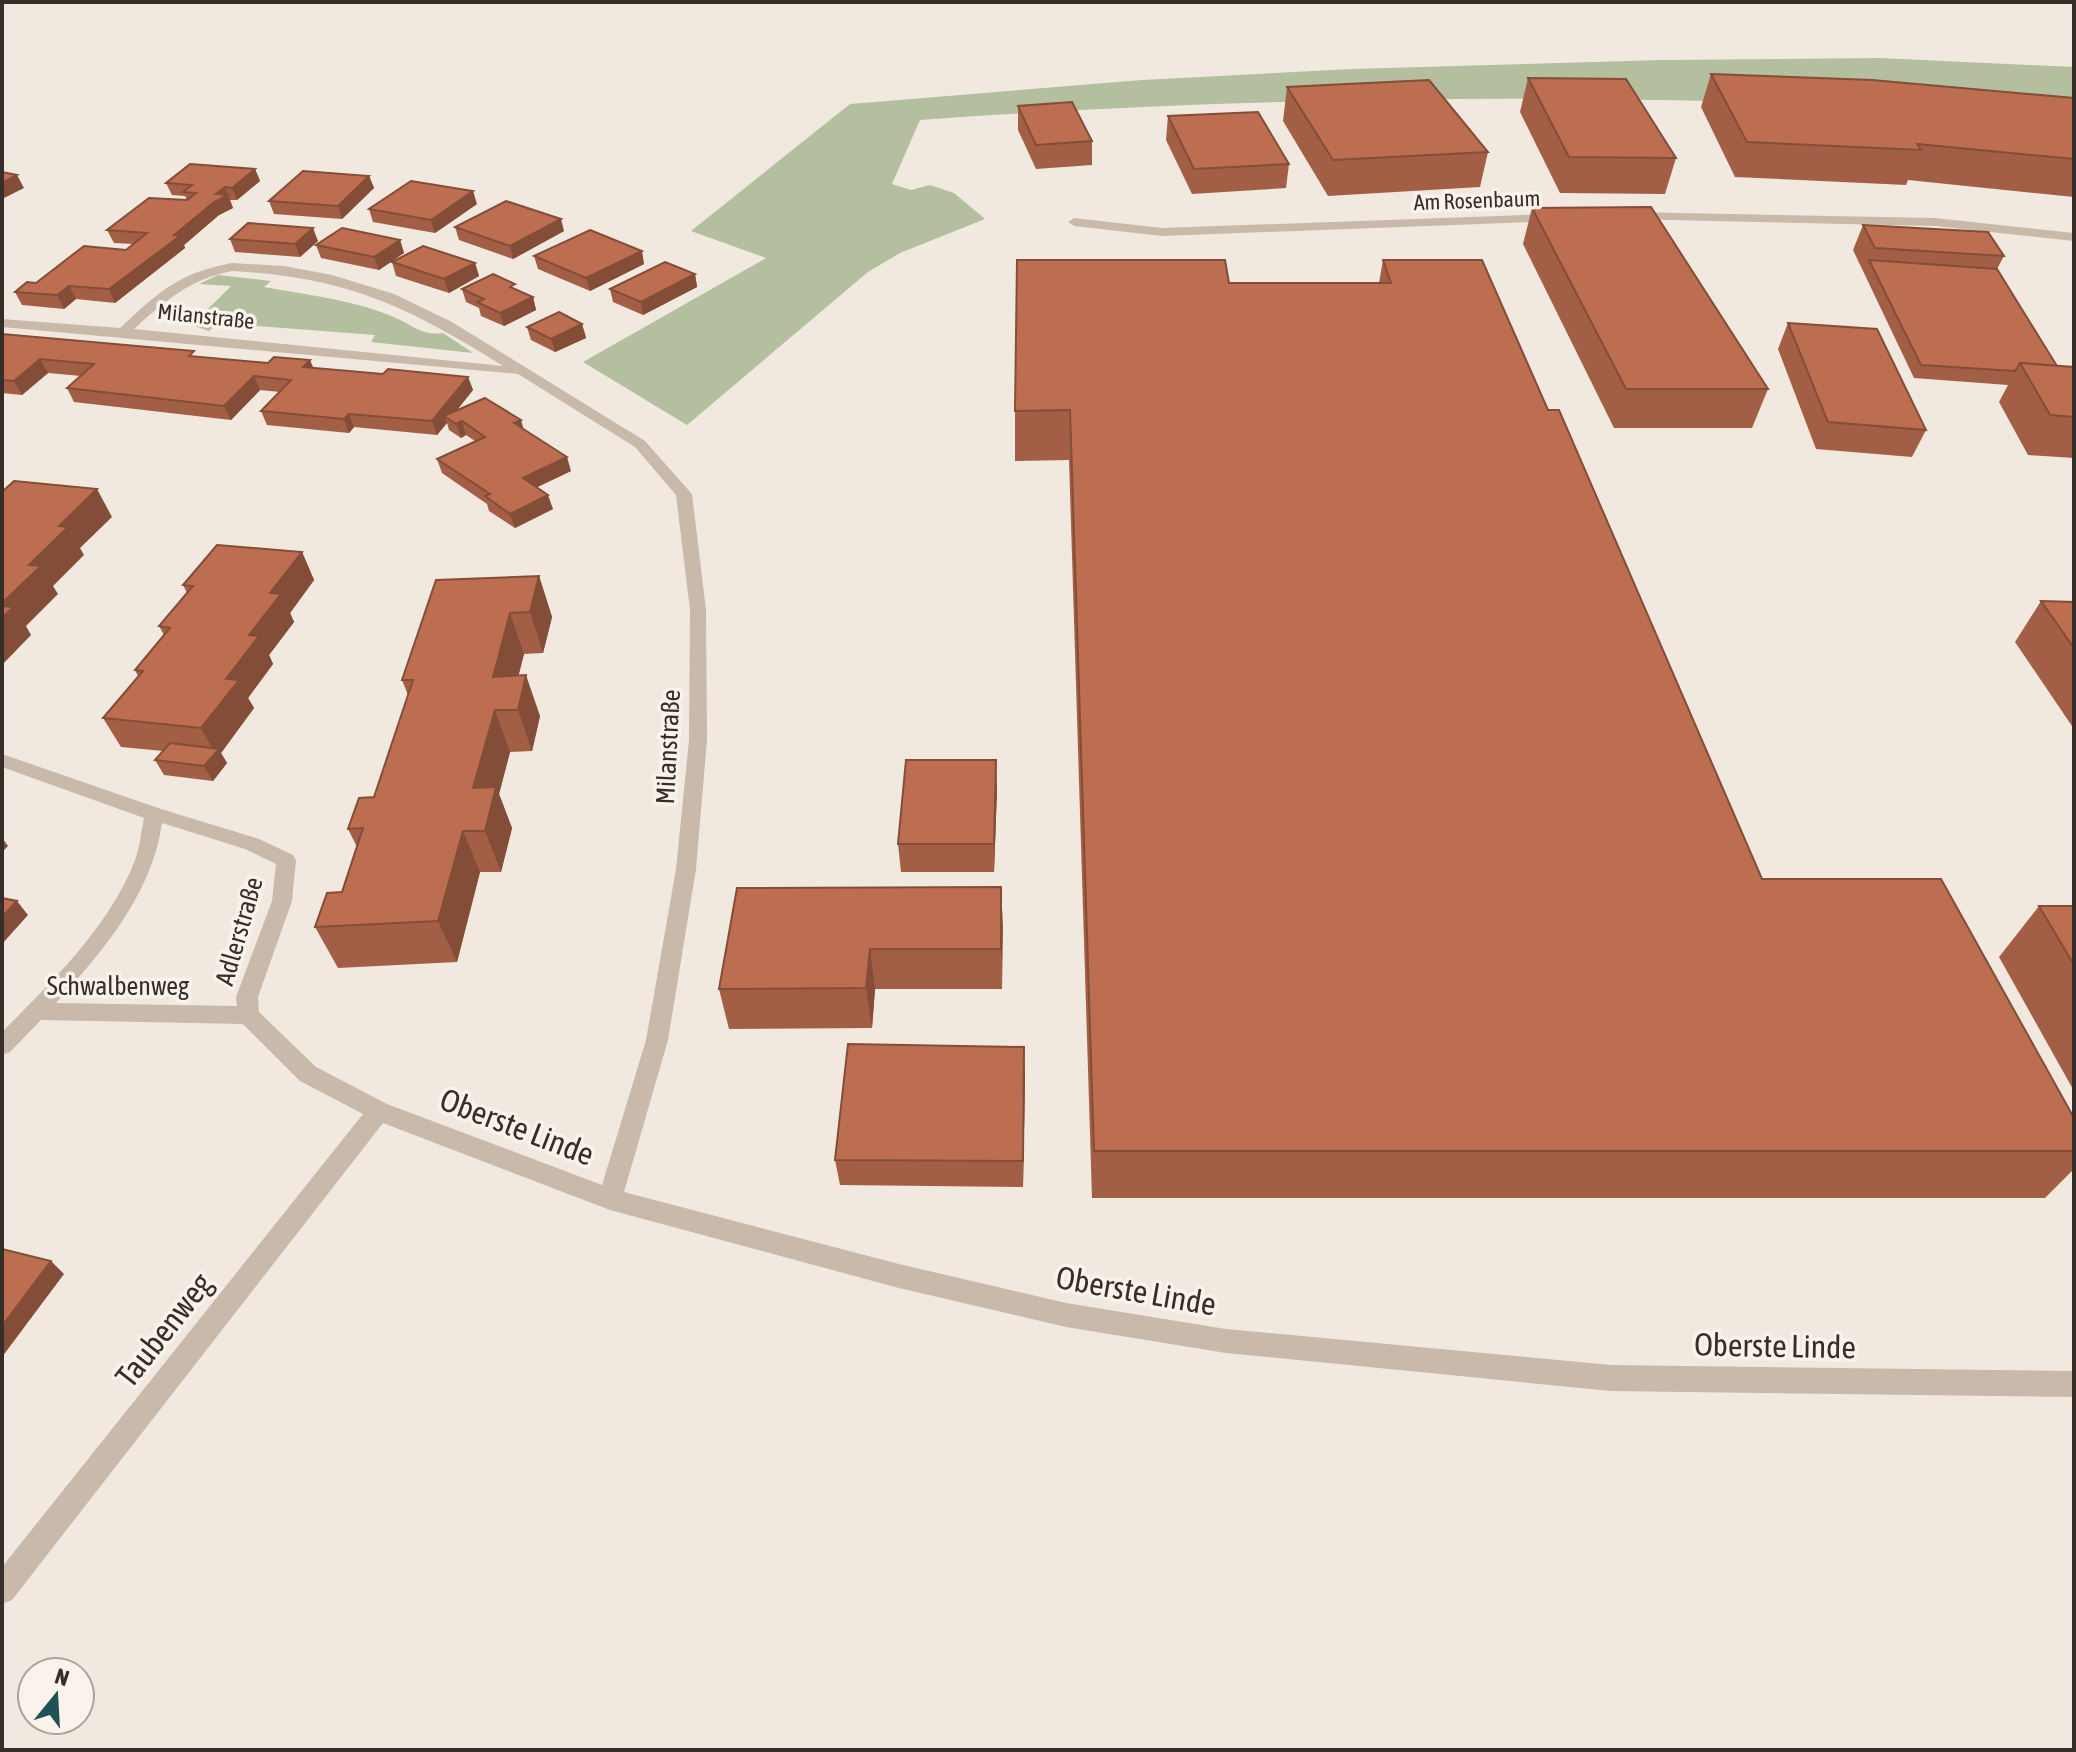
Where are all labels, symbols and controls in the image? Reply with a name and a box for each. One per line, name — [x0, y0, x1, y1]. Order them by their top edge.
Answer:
street label: Am Rosenbaum — [1413, 185, 1541, 215]
street label: Milanstraße — [156, 298, 256, 334]
street label: Milanstraße — [650, 689, 686, 805]
street label: Adlerstraße — [209, 873, 269, 989]
street label: Schwalbenweg — [47, 971, 190, 1001]
street label: Oberste Linde — [435, 1080, 599, 1173]
street label: Oberste Linde — [1053, 1258, 1219, 1323]
street label: Taubenweg — [108, 1265, 220, 1394]
street label: Oberste Linde — [1694, 1326, 1856, 1365]
north arrow — [16, 1656, 96, 1736]
text: N — [52, 1663, 72, 1691]

